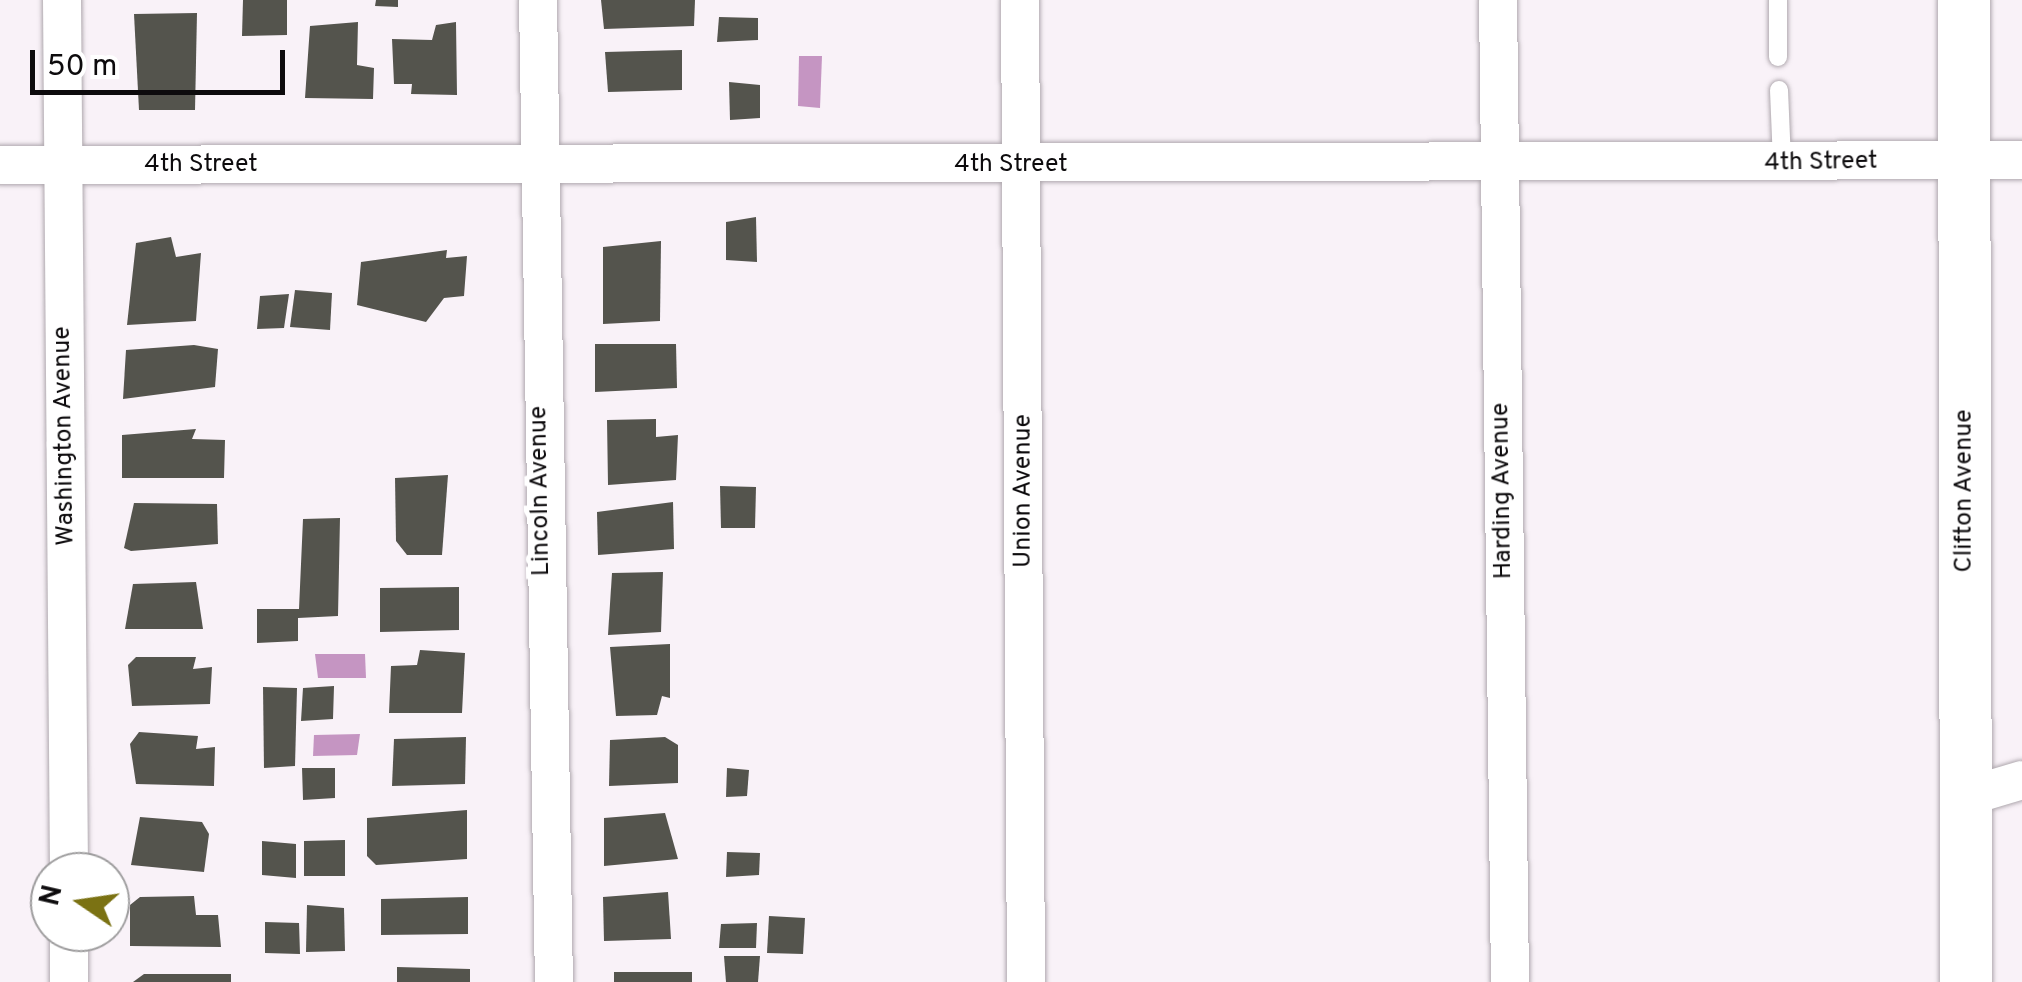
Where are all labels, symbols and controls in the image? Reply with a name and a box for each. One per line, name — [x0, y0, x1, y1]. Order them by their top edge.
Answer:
scale bar — [35, 30, 290, 92]
text: 50 m — [47, 49, 117, 86]
street label: 4th Street — [1764, 147, 1878, 179]
street label: 4th Street — [144, 150, 258, 180]
street label: 4th Street — [954, 150, 1068, 180]
street label: Washington Avenue — [48, 325, 82, 547]
street label: Harding Avenue — [1486, 402, 1520, 580]
street label: Lincoln Avenue — [525, 405, 557, 577]
street label: Clifton Avenue — [1950, 409, 1980, 573]
street label: Union Avenue — [1009, 414, 1039, 568]
north arrow — [30, 852, 130, 952]
text: N — [33, 882, 73, 910]

